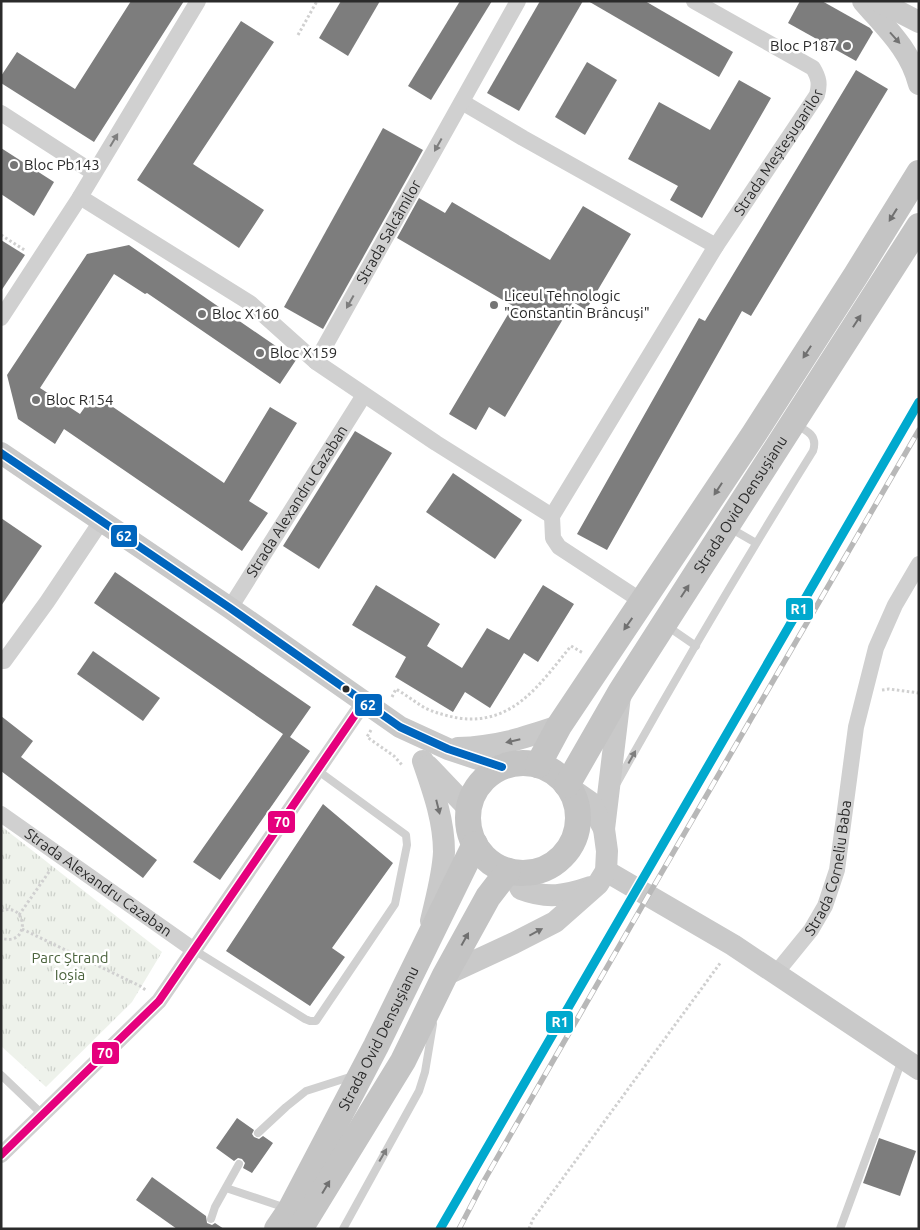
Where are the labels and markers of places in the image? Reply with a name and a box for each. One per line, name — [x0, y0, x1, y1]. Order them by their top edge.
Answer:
place label: Bloc P187 — [770, 37, 837, 54]
marker: Bloc P187 — [841, 40, 853, 52]
place label: Bloc Pb143 — [24, 156, 100, 173]
marker: Bloc Pb143 — [8, 159, 20, 171]
place label: Liceul Tehnologic "Constantin Brâncuși" — [504, 287, 650, 321]
marker: Liceul Tehnologic "Constantin Brâncuși" — [488, 299, 500, 311]
place label: Bloc X160 — [212, 305, 279, 322]
marker: Bloc X160 — [196, 308, 208, 320]
place label: Bloc X159 — [270, 344, 337, 361]
marker: Bloc X159 — [254, 347, 266, 359]
place label: Bloc R154 — [46, 391, 113, 408]
marker: Bloc R154 — [30, 394, 42, 406]
unlabelled marker — [341, 684, 351, 694]

